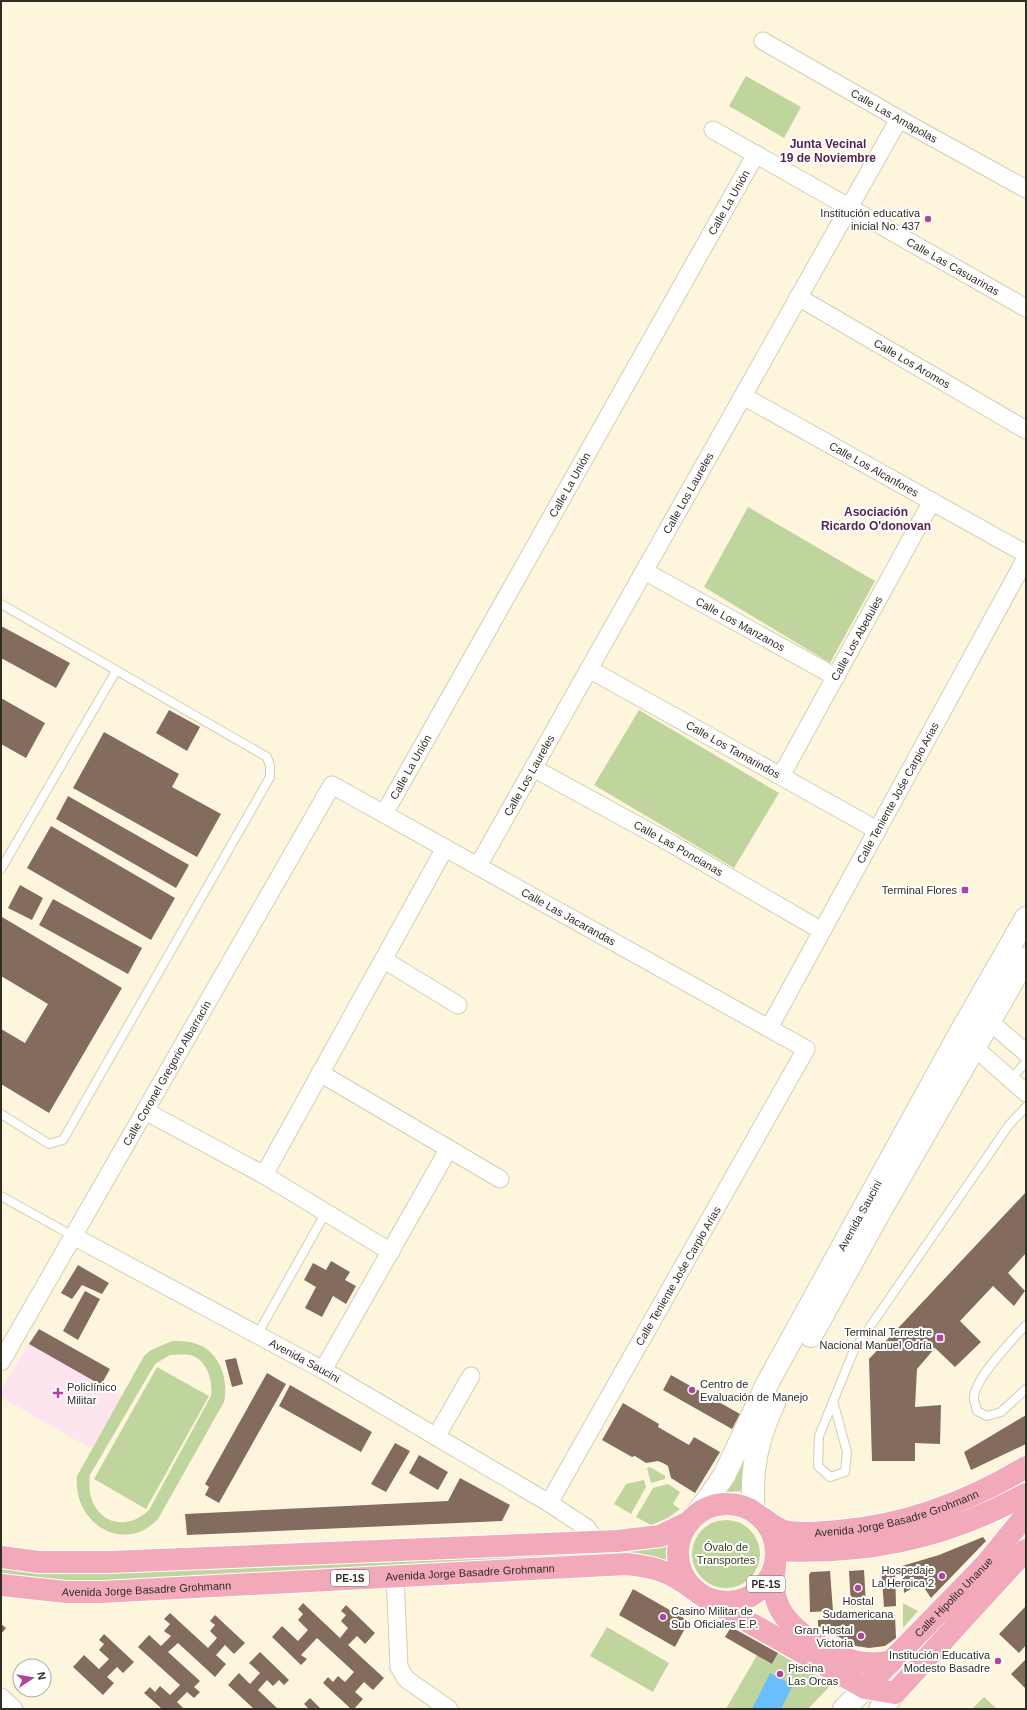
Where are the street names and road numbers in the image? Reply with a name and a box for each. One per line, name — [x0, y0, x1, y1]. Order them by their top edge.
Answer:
street label: Calle Las Amapolas — [849, 87, 940, 145]
street label: Calle La Unión — [706, 168, 752, 237]
street label: Calle Las Casuarinas — [904, 235, 1002, 298]
street label: Calle Los Aromos — [872, 337, 953, 391]
street label: Calle Los Alcanfores — [827, 439, 921, 499]
street label: Calle La Unión — [547, 450, 593, 519]
street label: Calle Los Laureles — [661, 450, 716, 536]
street label: Calle Los Abedules — [829, 594, 885, 683]
street label: Calle Los Manzanos — [694, 595, 787, 654]
street label: Calle Los Tamarindos — [684, 718, 783, 781]
street label: Calle Teniente Jośe Carpio Arias — [854, 720, 941, 865]
street label: Calle Los Laureles — [501, 732, 557, 818]
street label: Calle La Unión — [388, 733, 433, 801]
street label: Calle Las Poncianas — [632, 818, 725, 878]
street label: Calle Las Jacarandas — [519, 886, 618, 948]
street label: Calle Coronel Gregorio Albarracín — [120, 998, 213, 1148]
street label: Avenida Saucini — [835, 1178, 884, 1253]
street label: Calle Teniente Jośe Carpio Arias — [633, 1204, 723, 1348]
street label: Avenida Saucini — [267, 1336, 342, 1385]
street label: Avenida Jorge Basadre Grohmann — [814, 1487, 980, 1539]
street label: Calle Hipolito Unanue — [912, 1555, 995, 1639]
street label: Avenida Jorge Basadre Grohmann — [385, 1562, 555, 1583]
road number: PE-1S — [331, 1570, 369, 1586]
road number: PE-1S — [747, 1576, 785, 1592]
street label: Avenida Jorge Basadre Grohmann — [61, 1579, 231, 1598]

